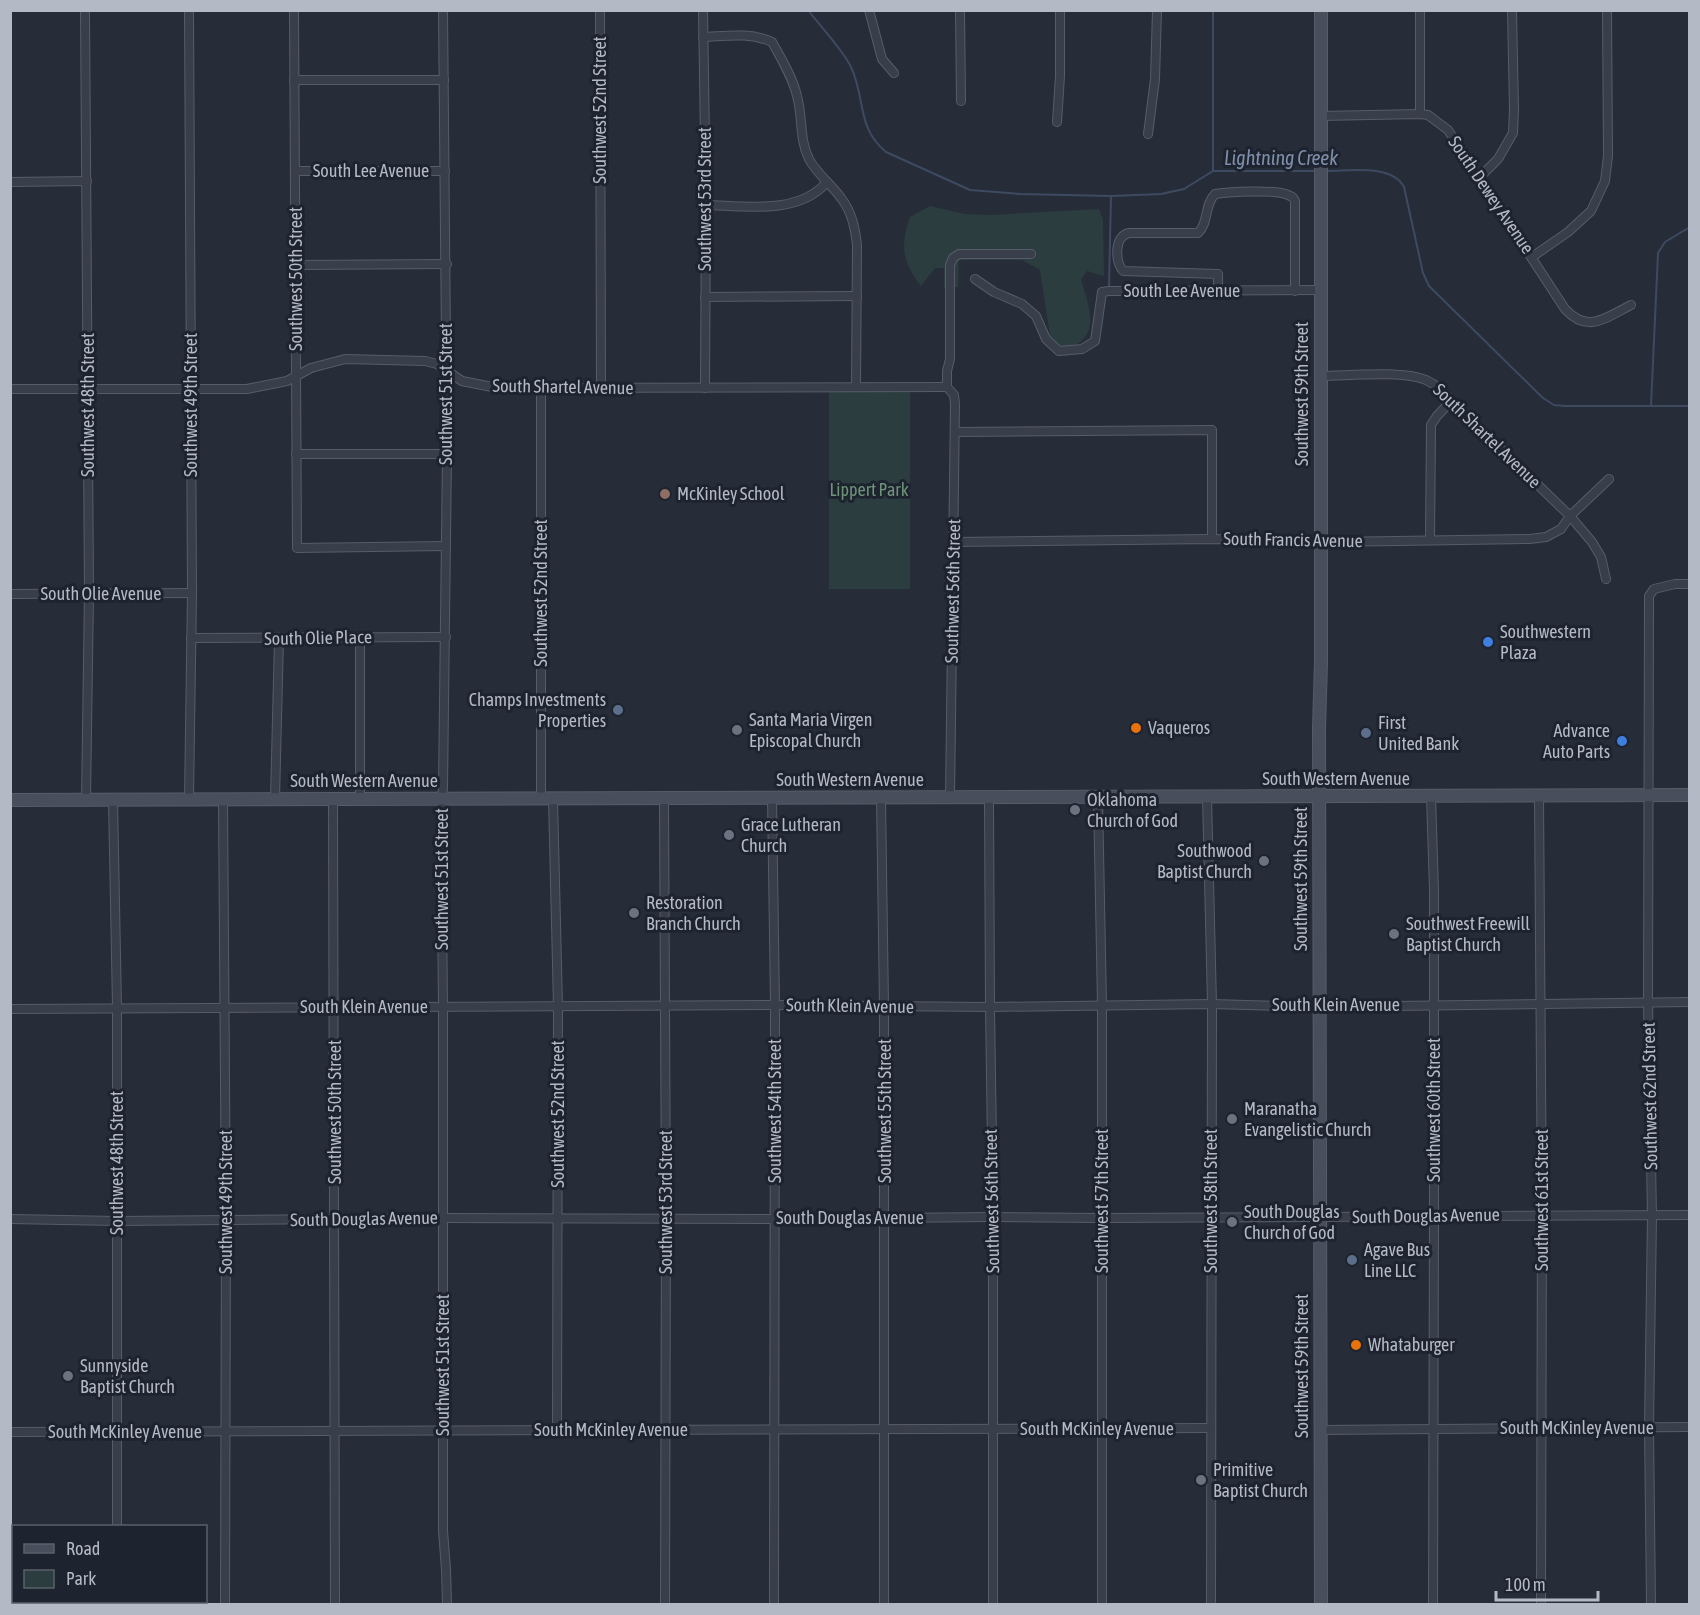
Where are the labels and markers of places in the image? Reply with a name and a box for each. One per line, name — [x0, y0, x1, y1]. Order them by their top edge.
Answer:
place label: McKinley School — [677, 483, 785, 504]
marker: McKinley School — [658, 487, 672, 501]
place label: Southwestern Plaza — [1500, 621, 1591, 663]
marker: Southwestern Plaza — [1481, 635, 1495, 649]
place label: Champs Investments Properties — [469, 689, 606, 731]
marker: Champs Investments Properties — [611, 703, 625, 717]
place label: Santa Maria Virgen Episcopal Church — [749, 709, 872, 751]
place label: First United Bank — [1378, 712, 1459, 754]
place label: Vaqueros — [1148, 717, 1210, 738]
place label: Advance Auto Parts — [1543, 720, 1610, 762]
marker: Vaqueros — [1129, 721, 1143, 735]
marker: Santa Maria Virgen Episcopal Church — [730, 723, 744, 737]
marker: First United Bank — [1359, 726, 1373, 740]
marker: Advance Auto Parts — [1615, 734, 1629, 748]
place label: Oklahoma Church of God — [1087, 789, 1178, 831]
marker: Oklahoma Church of God — [1068, 803, 1082, 817]
place label: Grace Lutheran Church — [741, 814, 841, 856]
marker: Grace Lutheran Church — [722, 828, 736, 842]
place label: Southwood Baptist Church — [1157, 840, 1252, 882]
marker: Southwood Baptist Church — [1257, 854, 1271, 868]
place label: Restoration Branch Church — [646, 892, 741, 934]
marker: Restoration Branch Church — [627, 906, 641, 920]
place label: Southwest Freewill Baptist Church — [1406, 913, 1530, 955]
marker: Southwest Freewill Baptist Church — [1387, 927, 1401, 941]
place label: Maranatha Evangelistic Church — [1244, 1098, 1372, 1140]
marker: Maranatha Evangelistic Church — [1225, 1112, 1239, 1126]
place label: South Douglas Church of God — [1244, 1201, 1340, 1243]
marker: South Douglas Church of God — [1225, 1215, 1239, 1229]
place label: Agave Bus Line LLC — [1364, 1239, 1430, 1281]
marker: Agave Bus Line LLC — [1345, 1253, 1359, 1267]
place label: Whataburger — [1368, 1334, 1455, 1355]
marker: Whataburger — [1349, 1338, 1363, 1352]
place label: Sunnyside Baptist Church — [80, 1355, 175, 1397]
marker: Sunnyside Baptist Church — [61, 1369, 75, 1383]
place label: Primitive Baptist Church — [1213, 1459, 1308, 1501]
marker: Primitive Baptist Church — [1194, 1473, 1208, 1487]

